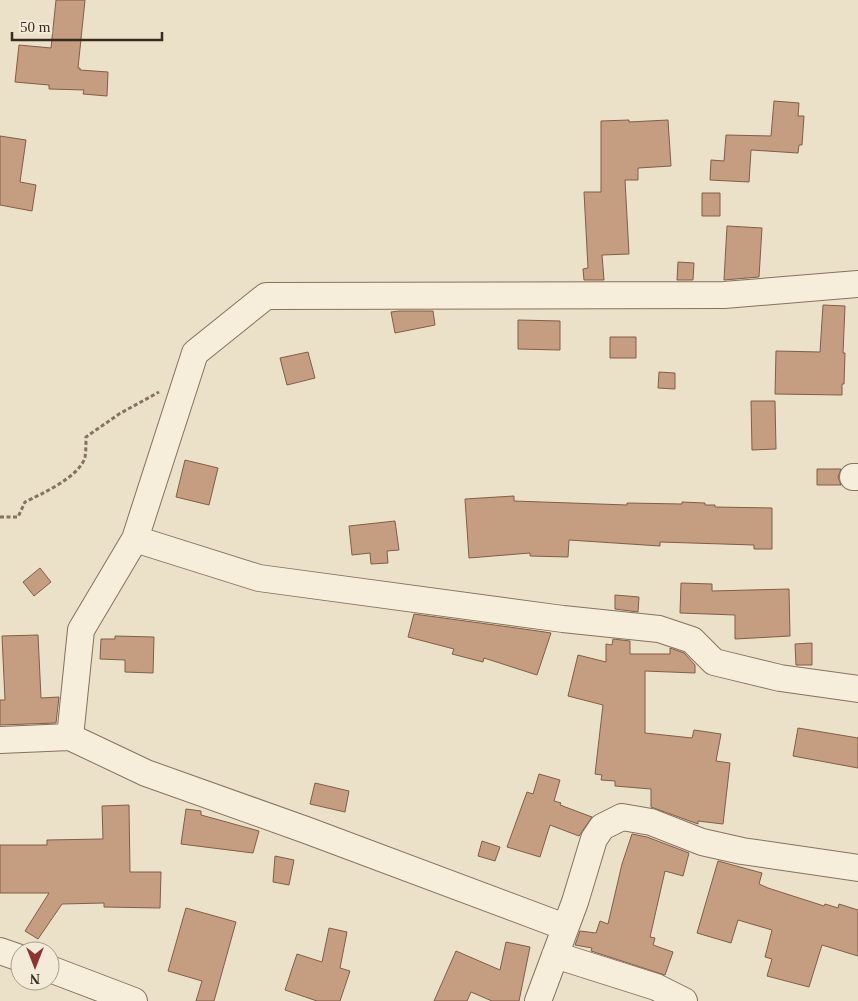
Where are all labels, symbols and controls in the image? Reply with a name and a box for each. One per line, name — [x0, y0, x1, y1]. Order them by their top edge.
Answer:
scale bar — [12, 10, 162, 42]
text: 50 m — [20, 19, 51, 35]
north arrow — [10, 941, 60, 991]
text: N — [30, 971, 40, 986]

